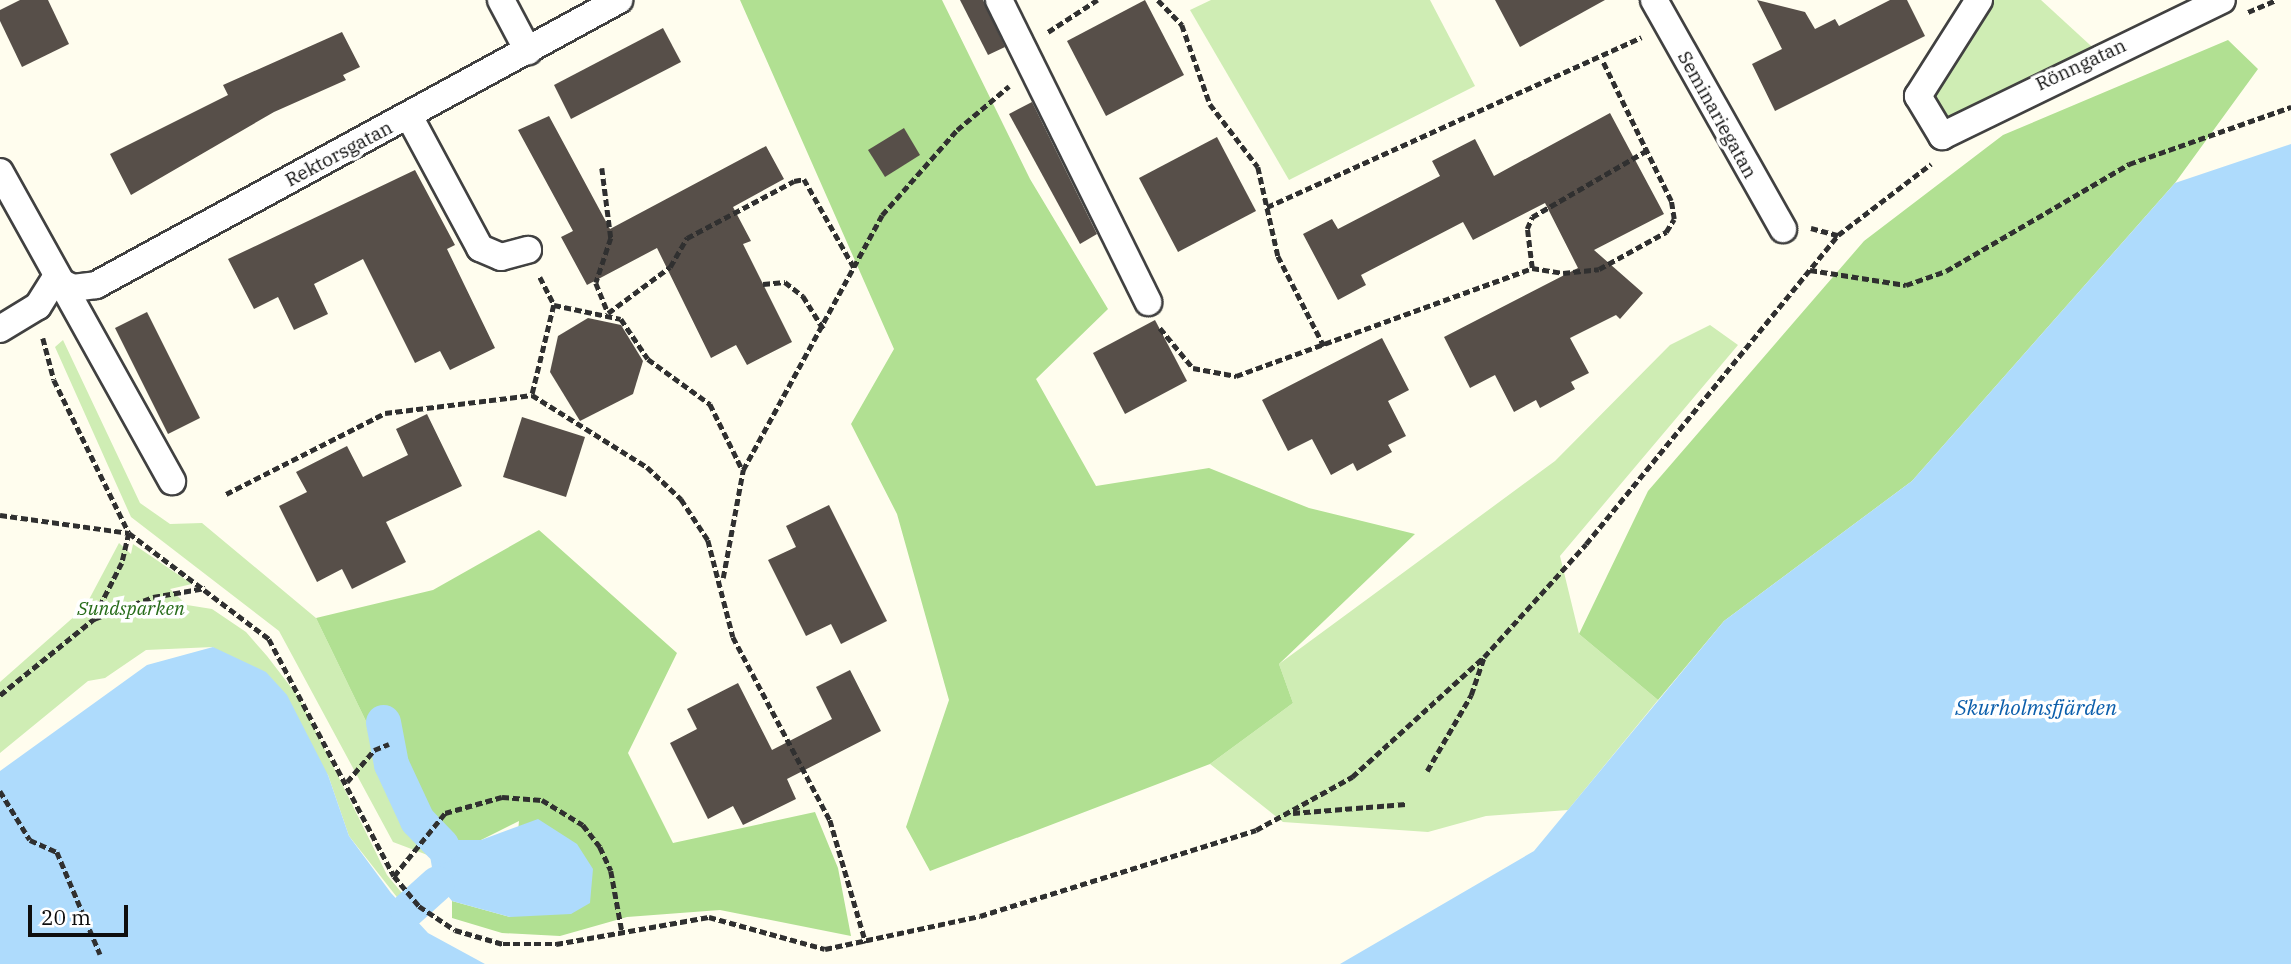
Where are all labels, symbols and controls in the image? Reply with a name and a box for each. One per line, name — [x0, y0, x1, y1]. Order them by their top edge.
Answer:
street label: Rönngatan — [2032, 34, 2130, 96]
street label: Seminariegatan — [1673, 47, 1761, 183]
street label: Rektorsgatan — [281, 116, 397, 192]
park label: Sundsparken — [77, 598, 185, 620]
water label: Skurholmsfjärden — [1955, 694, 2117, 720]
scale bar — [32, 890, 131, 934]
text: 20 m — [41, 903, 91, 931]

